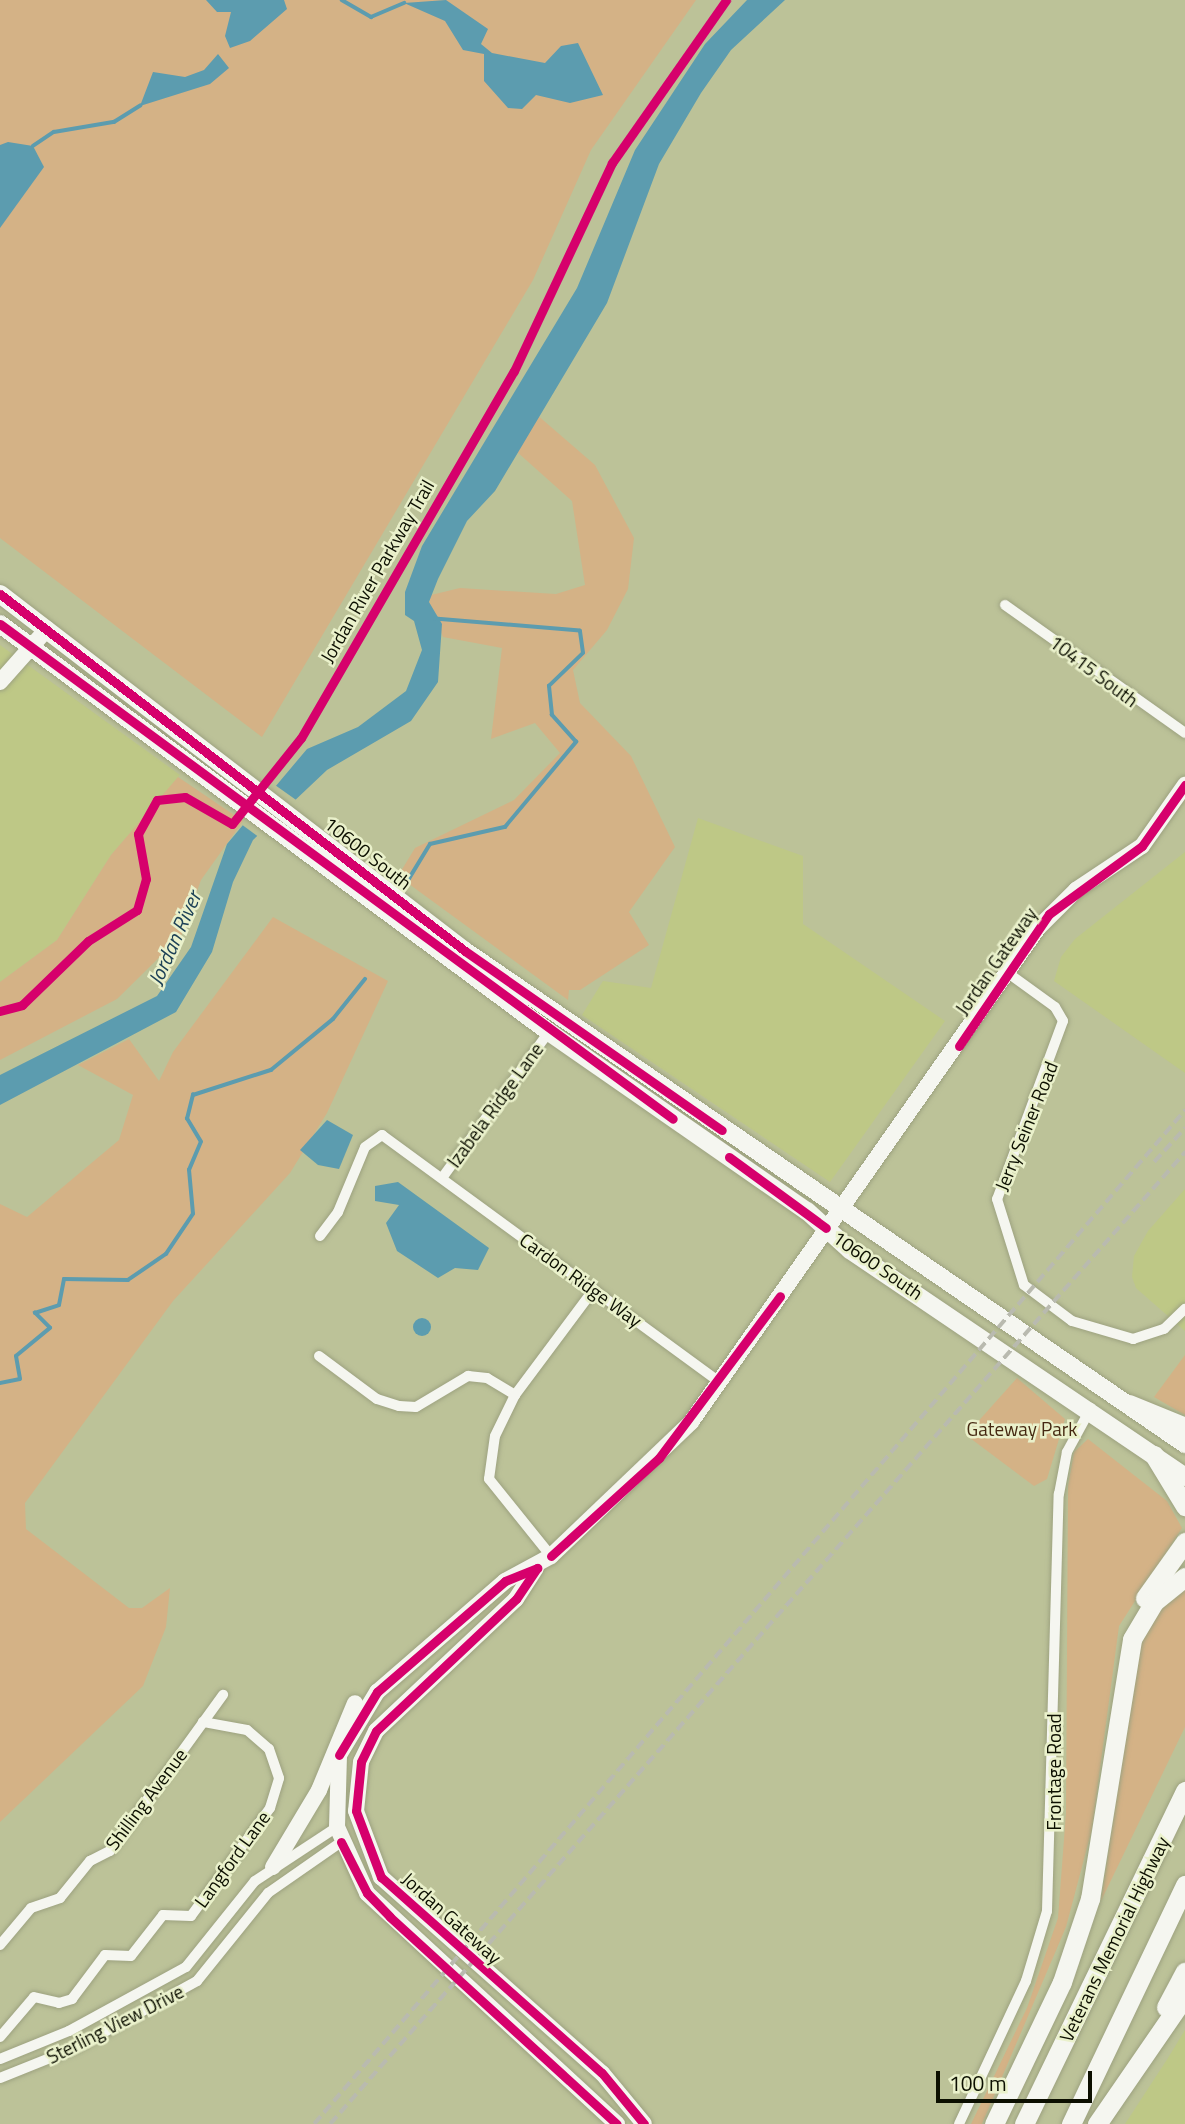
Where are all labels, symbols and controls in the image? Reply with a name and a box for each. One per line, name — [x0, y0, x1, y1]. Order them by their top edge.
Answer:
street label: Jordan River Parkway Trail — [315, 475, 439, 667]
street label: 10415 South — [1045, 630, 1143, 712]
street label: 10600 South — [320, 812, 416, 894]
water label: Jordan River — [142, 887, 206, 989]
street label: Jordan Gateway — [951, 903, 1041, 1019]
street label: Izabela Ridge Lane — [442, 1038, 548, 1172]
street label: Jerry Seiner Road — [990, 1058, 1062, 1194]
street label: 10600 South — [829, 1226, 927, 1304]
street label: Cardon Ridge Way — [516, 1228, 646, 1332]
park label: Gateway Park — [967, 1418, 1077, 1440]
street label: Frontage Road — [1043, 1713, 1065, 1831]
street label: Shilling Avenue — [100, 1744, 192, 1854]
street label: Langford Lane — [189, 1806, 275, 1912]
street label: Veterans Memorial Highway — [1054, 1833, 1174, 2045]
street label: Jordan Gateway — [398, 1867, 506, 1969]
street label: Sterling View Drive — [43, 1980, 187, 2068]
scale bar — [940, 2058, 1096, 2102]
text: 100 m — [949, 2067, 1006, 2099]

